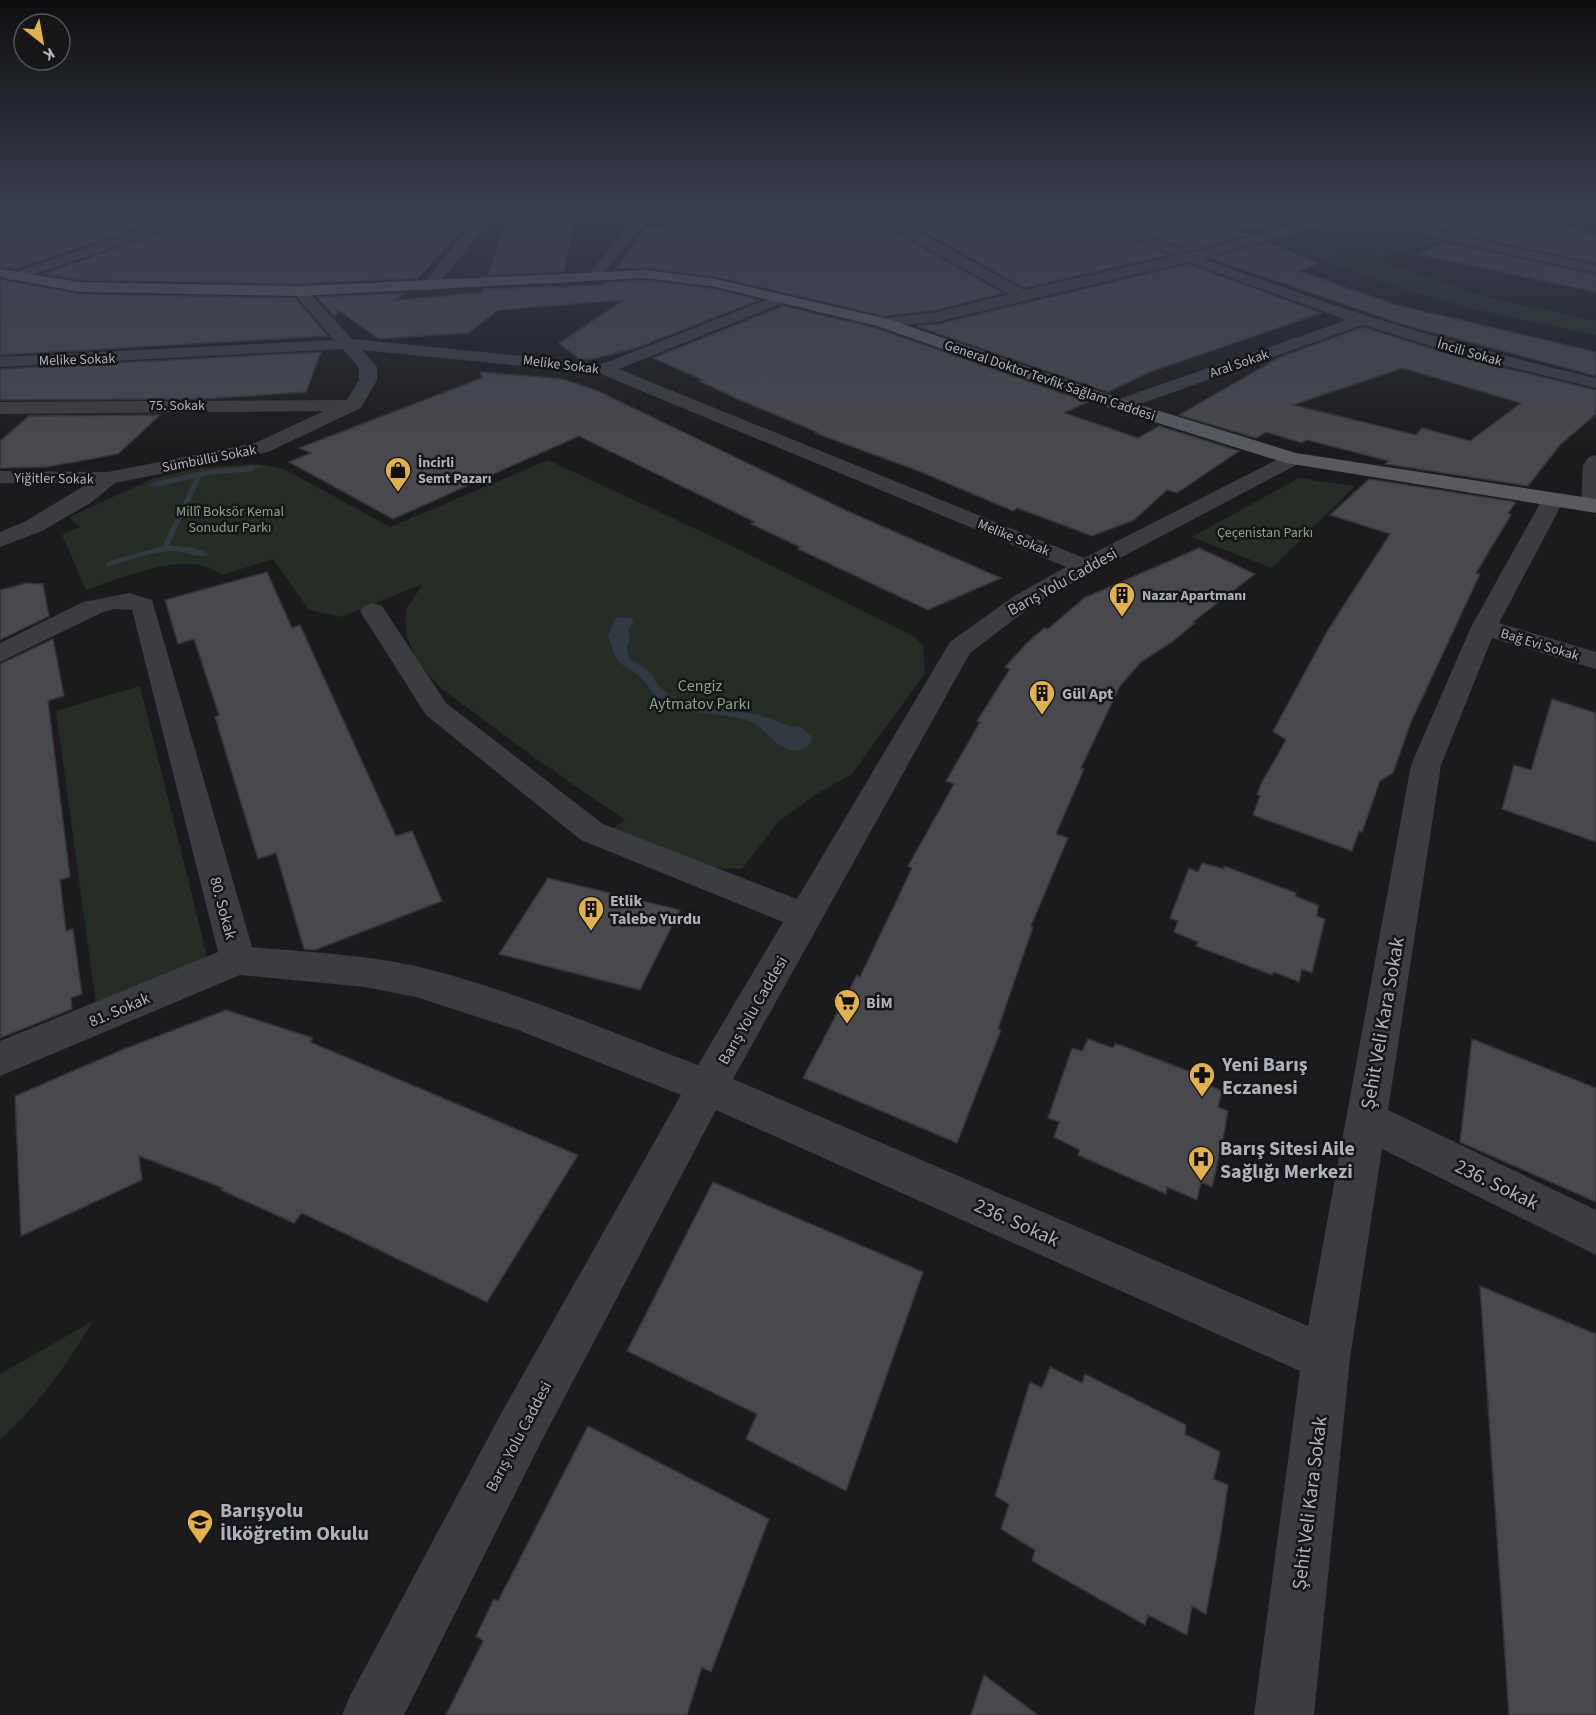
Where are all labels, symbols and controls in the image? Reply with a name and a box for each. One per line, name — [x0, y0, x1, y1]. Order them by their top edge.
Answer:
north arrow — [12, 12, 72, 72]
text: K — [39, 42, 59, 66]
street label: İncili Sokak — [1435, 334, 1505, 372]
street label: General Doktor Tevfik Sağlam Caddesi — [942, 335, 1158, 426]
street label: Aral Sokak — [1207, 344, 1272, 383]
street label: Melike Sokak — [39, 349, 116, 371]
street label: Melike Sokak — [522, 350, 600, 380]
street label: 75. Sokak — [149, 396, 205, 416]
street label: Sümbüllü Sokak — [160, 440, 258, 478]
place label: İncirli Semt Pazarı — [418, 453, 492, 489]
shop icon: İncirli Semt Pazarı — [383, 455, 413, 493]
street label: Yiğitler Sokak — [13, 468, 94, 490]
park label: Millî Boksör Kemal Sonudur Parkı — [176, 502, 284, 538]
street label: Melike Sokak — [974, 514, 1053, 562]
park label: Çeçenistan Parkı — [1217, 523, 1313, 543]
street label: Barış Yolu Caddesi — [1004, 543, 1121, 621]
building icon: Nazar Apartmanı — [1107, 580, 1137, 618]
place label: Nazar Apartmanı — [1142, 586, 1246, 606]
street label: Bağ Evi Sokak — [1498, 624, 1581, 666]
park label: Cengiz Aytmatov Parkı — [650, 675, 750, 715]
building icon: Gül Apt — [1027, 678, 1057, 716]
place label: Gül Apt — [1062, 683, 1113, 705]
street label: 80. Sokak — [204, 874, 242, 942]
place label: Etlik Talebe Yurdu — [610, 890, 701, 930]
building icon: Etlik Talebe Yurdu — [576, 894, 606, 932]
street label: Şehit Veli Kara Sokak — [1354, 935, 1412, 1112]
street label: Barış Yolu Caddesi — [713, 952, 793, 1069]
street label: 81. Sokak — [86, 987, 153, 1033]
supermarket icon: BİM — [832, 987, 862, 1025]
place label: BİM — [866, 992, 893, 1014]
place label: Yeni Barış Eczanesi — [1221, 1051, 1308, 1102]
pharmacy icon: Yeni Barış Eczanesi — [1187, 1060, 1217, 1098]
place label: Barış Sitesi Aile Sağlığı Merkezi — [1220, 1135, 1355, 1186]
hospital icon: Barış Sitesi Aile Sağlığı Merkezi — [1186, 1144, 1216, 1182]
street label: 236. Sokak — [1450, 1153, 1543, 1217]
street label: 236. Sokak — [970, 1192, 1063, 1254]
street label: Barış Yolu Caddesi — [481, 1377, 557, 1496]
street label: Şehit Veli Kara Sokak — [1285, 1415, 1335, 1591]
place label: Barışyolu İlköğretim Okulu — [220, 1497, 369, 1548]
school or university icon: Barışyolu İlköğretim Okulu — [185, 1507, 215, 1545]

